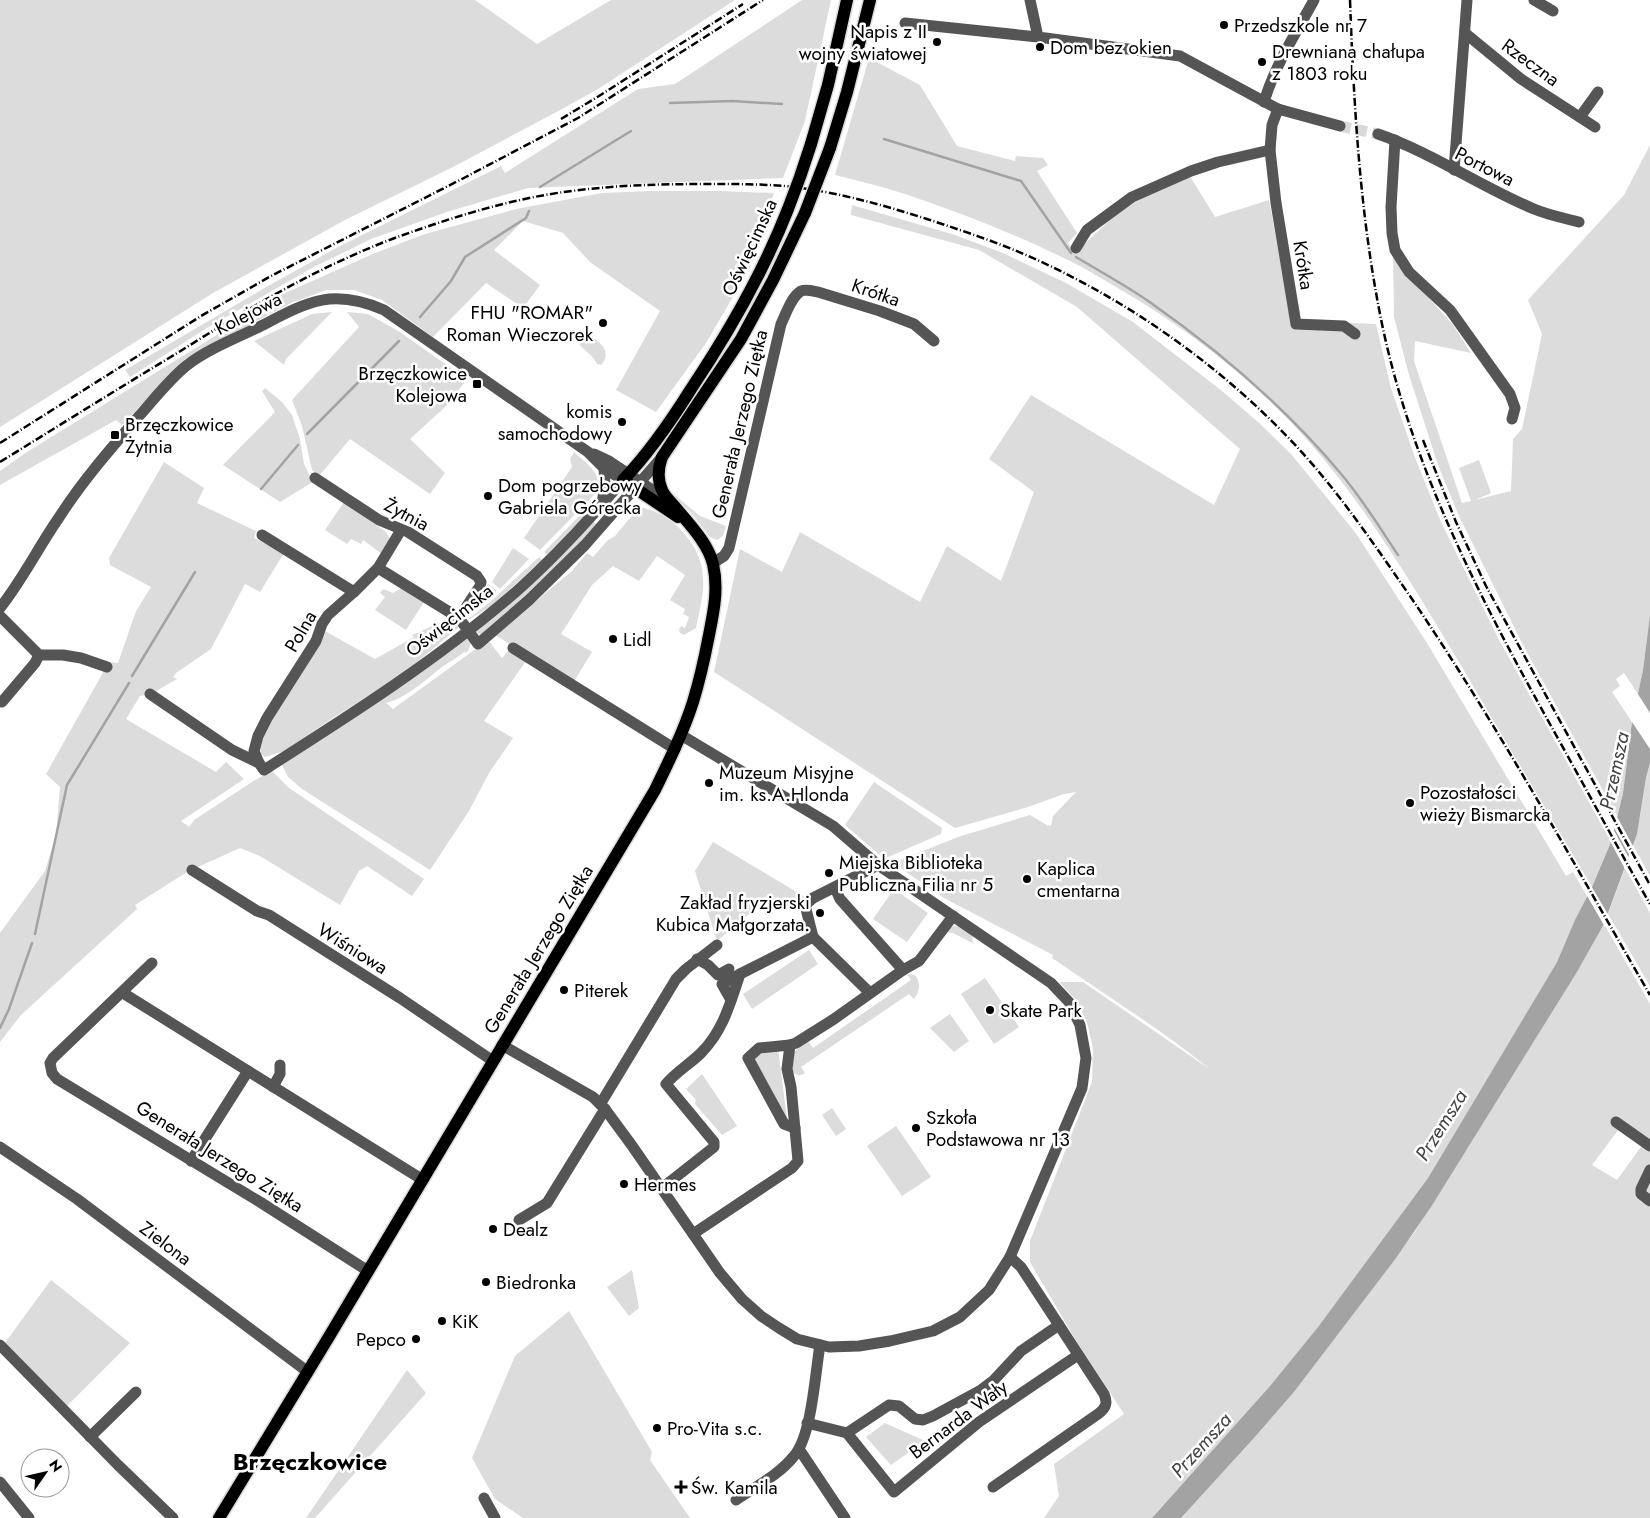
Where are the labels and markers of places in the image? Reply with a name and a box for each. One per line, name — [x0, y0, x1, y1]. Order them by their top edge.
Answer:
place label: Przedszkole nr 7 — [1234, 12, 1367, 39]
place label: Napis z II wojny światowej — [799, 18, 927, 67]
marker: Przedszkole nr 7 — [1218, 19, 1230, 31]
place label: Dom bez okien — [1050, 34, 1172, 61]
marker: Napis z II wojny światowej — [931, 36, 943, 48]
place label: Drewniana chałupa z 1803 roku — [1272, 38, 1425, 87]
marker: Dom bez okien — [1034, 41, 1046, 53]
marker: Drewniana chałupa z 1803 roku — [1256, 56, 1268, 68]
place label: FHU "ROMAR" Roman Wieczorek — [447, 299, 594, 348]
marker: FHU "ROMAR" Roman Wieczorek — [597, 317, 609, 329]
place label: Brzęczkowice Kolejowa — [358, 360, 467, 409]
marker: Brzęczkowice Kolejowa — [471, 378, 483, 390]
place label: komis samochodowy — [498, 398, 613, 447]
place label: Brzęczkowice Żytnia — [125, 411, 234, 460]
marker: komis samochodowy — [616, 416, 628, 428]
marker: Brzęczkowice Żytnia — [109, 429, 121, 441]
place label: Dom pogrzebowy Gabriela Górecka — [498, 472, 643, 521]
marker: Dom pogrzebowy Gabriela Górecka — [482, 490, 494, 502]
place label: Lidl — [623, 626, 652, 653]
marker: Lidl — [607, 633, 619, 645]
place label: Muzeum Misyjne im. ks.A.Hlonda — [719, 759, 854, 808]
marker: Muzeum Misyjne im. ks.A.Hlonda — [703, 777, 715, 789]
place label: Pozostałości wieży Bismarcka — [1420, 779, 1550, 828]
marker: Pozostałości wieży Bismarcka — [1404, 797, 1416, 809]
place label: Miejska Biblioteka Publiczna Filia nr 5 — [839, 849, 993, 898]
place label: Kaplica cmentarna — [1037, 855, 1120, 904]
marker: Miejska Biblioteka Publiczna Filia nr 5 — [823, 867, 835, 879]
marker: Kaplica cmentarna — [1021, 873, 1033, 885]
place label: Zakład fryzjerski Kubica Małgorzata. — [656, 889, 810, 938]
marker: Zakład fryzjerski Kubica Małgorzata. — [814, 907, 826, 919]
place label: Piterek — [574, 977, 629, 1004]
marker: Piterek — [558, 984, 570, 996]
place label: Skate Park — [1000, 997, 1082, 1024]
marker: Skate Park — [984, 1004, 996, 1016]
place label: Szkoła Podstawowa nr 13 — [926, 1104, 1070, 1153]
marker: Szkoła Podstawowa nr 13 — [910, 1122, 922, 1134]
place label: Hermes — [634, 1171, 696, 1198]
marker: Hermes — [618, 1178, 630, 1190]
place label: Dealz — [503, 1216, 548, 1243]
marker: Dealz — [487, 1223, 499, 1235]
place label: Biedronka — [496, 1269, 576, 1296]
marker: Biedronka — [480, 1276, 492, 1288]
place label: KiK — [452, 1308, 479, 1335]
marker: KiK — [436, 1315, 448, 1327]
place label: Pepco — [356, 1326, 406, 1353]
marker: Pepco — [410, 1333, 422, 1345]
place label: Pro-Vita s.c. — [667, 1415, 763, 1442]
marker: Pro-Vita s.c. — [651, 1422, 663, 1434]
place label: Św. Kamila — [691, 1474, 778, 1501]
marker: Św. Kamila — [675, 1481, 687, 1493]

